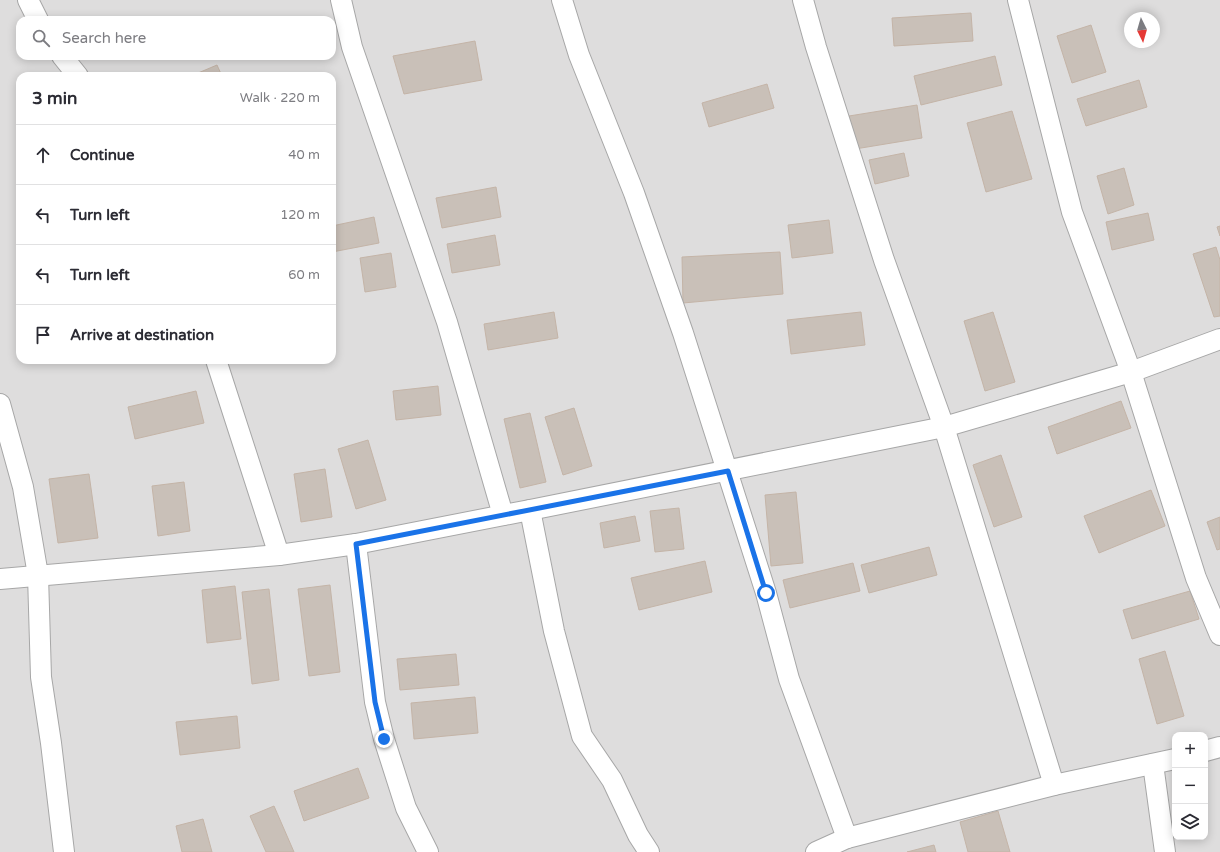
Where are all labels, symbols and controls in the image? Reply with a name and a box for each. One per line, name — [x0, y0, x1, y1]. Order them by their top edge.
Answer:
north arrow — [1124, 12, 1160, 48]
search box — [16, 16, 336, 60]
icon: search — [30, 27, 52, 49]
text: Search here — [62, 29, 146, 47]
text: 3 min — [32, 88, 77, 109]
text: Walk · 220 m — [240, 90, 320, 106]
icon: ahead — [32, 144, 54, 166]
text: Continue — [70, 146, 134, 164]
text: 40 m — [288, 147, 320, 163]
icon: left — [32, 204, 54, 226]
text: Turn left — [70, 206, 130, 224]
text: 120 m — [280, 207, 320, 223]
icon: left — [32, 264, 54, 286]
text: Turn left — [70, 266, 130, 284]
text: 60 m — [288, 267, 320, 283]
icon: arrive — [32, 324, 54, 346]
text: Arrive at destination — [70, 326, 214, 344]
route start — [757, 584, 775, 602]
route end — [375, 730, 393, 748]
map controls — [1172, 732, 1208, 840]
button: + — [1172, 732, 1208, 768]
button: − — [1172, 768, 1208, 804]
button: layers — [1172, 804, 1208, 840]

